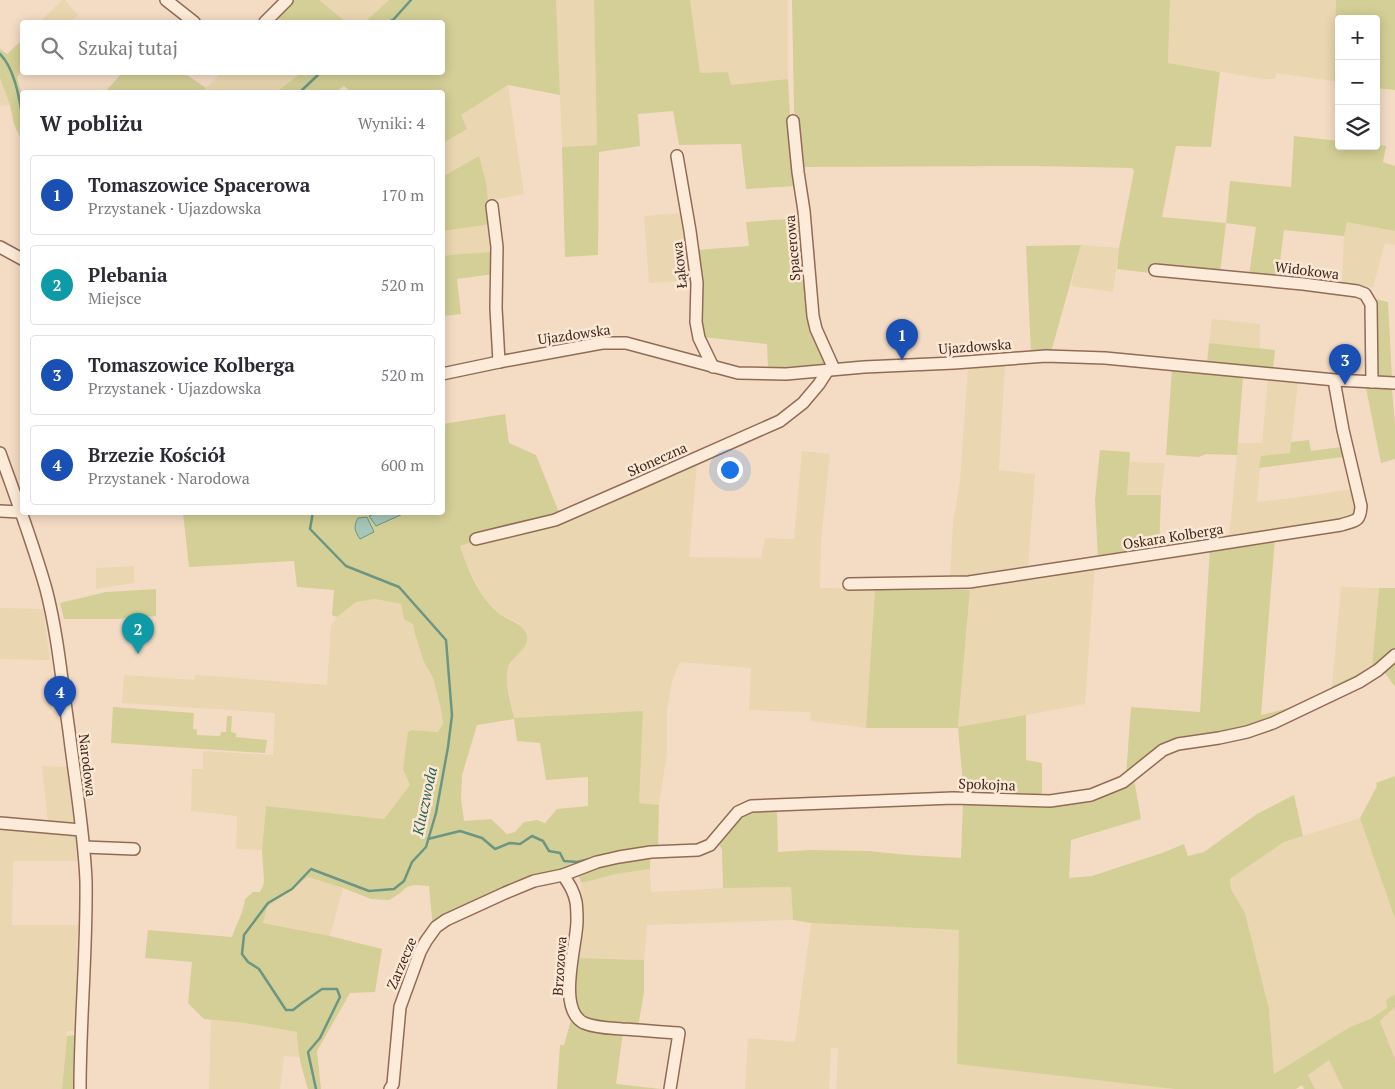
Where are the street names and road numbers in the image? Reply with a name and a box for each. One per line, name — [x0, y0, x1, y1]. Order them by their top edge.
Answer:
street label: Spacerowa — [780, 214, 804, 282]
street label: Łąkowa — [667, 241, 691, 289]
street label: Widokowa — [1274, 257, 1340, 283]
street label: Ujazdowska — [536, 319, 612, 349]
street label: Ujazdowska — [938, 334, 1012, 358]
street label: Słoneczna — [624, 437, 690, 481]
street label: Oskara Kolberga — [1121, 519, 1225, 553]
street label: Narodowa — [75, 733, 101, 797]
street label: Spokojna — [958, 774, 1016, 794]
street label: Zarzecze — [382, 934, 420, 992]
street label: Brzozowa — [547, 936, 571, 996]

